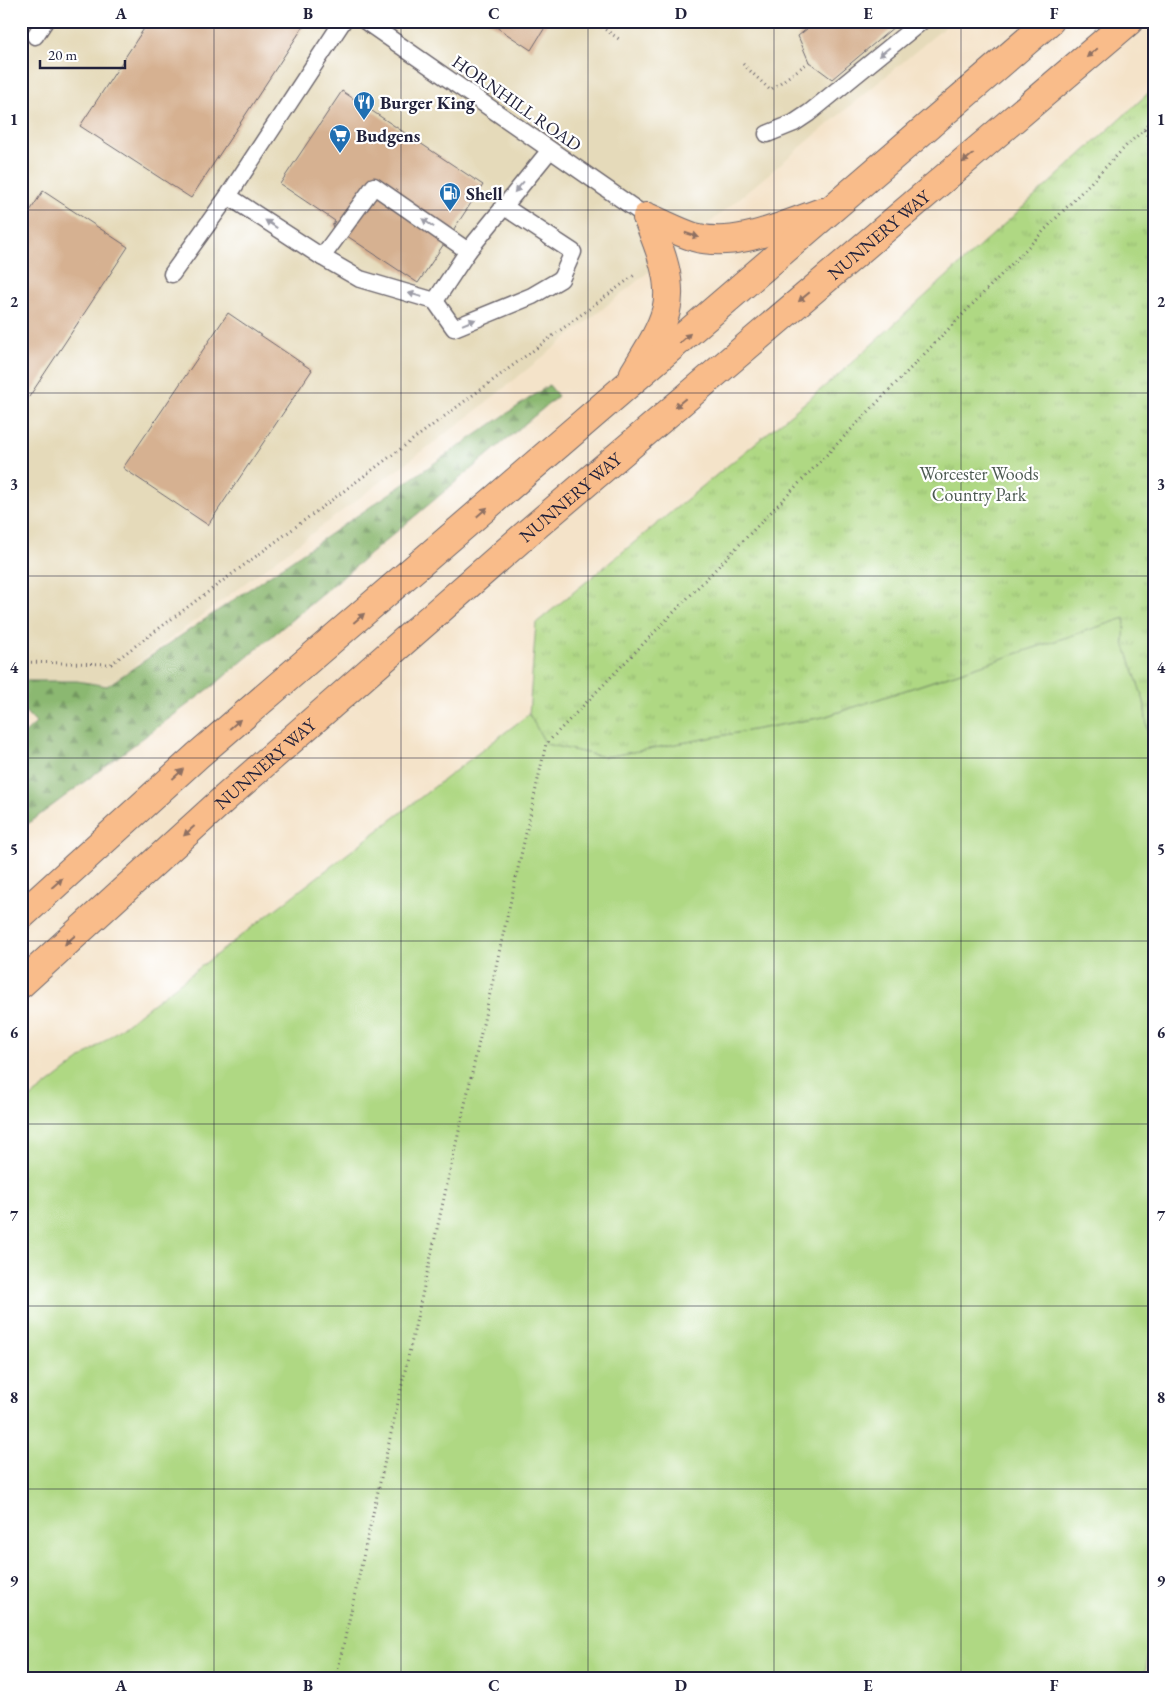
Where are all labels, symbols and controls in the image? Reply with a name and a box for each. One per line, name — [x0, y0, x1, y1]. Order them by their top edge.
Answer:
text: A — [114, 3, 127, 24]
text: B — [303, 3, 313, 24]
text: C — [488, 3, 500, 24]
text: D — [675, 3, 687, 24]
text: E — [863, 3, 873, 24]
text: F — [1050, 3, 1059, 24]
scale bar — [40, 38, 125, 70]
text: 20 m — [48, 45, 77, 64]
one-way arrow — [878, 46, 890, 58]
one-way arrow — [1085, 47, 1098, 58]
street label: HORNHILL ROAD — [448, 50, 586, 156]
restaurant icon: Burger King — [352, 90, 376, 121]
place label: Burger King — [380, 91, 476, 114]
text: 1 — [10, 109, 18, 130]
text: 1 — [1157, 109, 1165, 130]
supermarket icon: Budgens — [328, 123, 352, 154]
place label: Budgens — [356, 124, 420, 147]
one-way arrow — [962, 152, 974, 164]
one-way arrow — [513, 180, 524, 193]
fuel station icon: Shell — [438, 181, 462, 212]
place label: Shell — [466, 182, 503, 205]
street label: NUNNERY WAY — [822, 183, 936, 284]
one-way arrow — [421, 218, 435, 228]
one-way arrow — [264, 219, 277, 229]
one-way arrow — [685, 231, 700, 239]
text: 2 — [10, 291, 19, 312]
one-way arrow — [408, 291, 423, 299]
text: 2 — [1157, 291, 1166, 312]
one-way arrow — [798, 292, 811, 303]
one-way arrow — [462, 318, 477, 326]
one-way arrow — [678, 332, 691, 343]
one-way arrow — [674, 397, 687, 408]
street label: NUNNERY WAY — [514, 446, 627, 547]
park label: Worcester Woods Country Park — [919, 462, 1039, 506]
text: 3 — [10, 474, 18, 495]
text: 3 — [1157, 474, 1165, 495]
one-way arrow — [476, 507, 488, 518]
one-way arrow — [352, 612, 364, 624]
text: 4 — [10, 657, 19, 678]
text: 4 — [1157, 657, 1166, 678]
street label: NUNNERY WAY — [209, 711, 321, 814]
one-way arrow — [229, 718, 242, 729]
one-way arrow — [171, 768, 183, 780]
one-way arrow — [184, 825, 196, 837]
text: 5 — [10, 839, 18, 860]
text: 5 — [1157, 839, 1165, 860]
one-way arrow — [51, 877, 63, 889]
one-way arrow — [64, 934, 76, 946]
text: 6 — [10, 1022, 19, 1043]
text: 6 — [1157, 1022, 1166, 1043]
text: 7 — [10, 1205, 19, 1226]
text: 7 — [1157, 1205, 1166, 1226]
text: 8 — [10, 1387, 18, 1408]
text: 8 — [1157, 1387, 1165, 1408]
text: 9 — [10, 1570, 19, 1591]
text: 9 — [1157, 1570, 1166, 1591]
text: A — [114, 1675, 127, 1696]
text: B — [303, 1675, 313, 1696]
text: C — [488, 1675, 500, 1696]
text: D — [675, 1675, 687, 1696]
text: E — [863, 1675, 873, 1696]
text: F — [1050, 1675, 1059, 1696]

